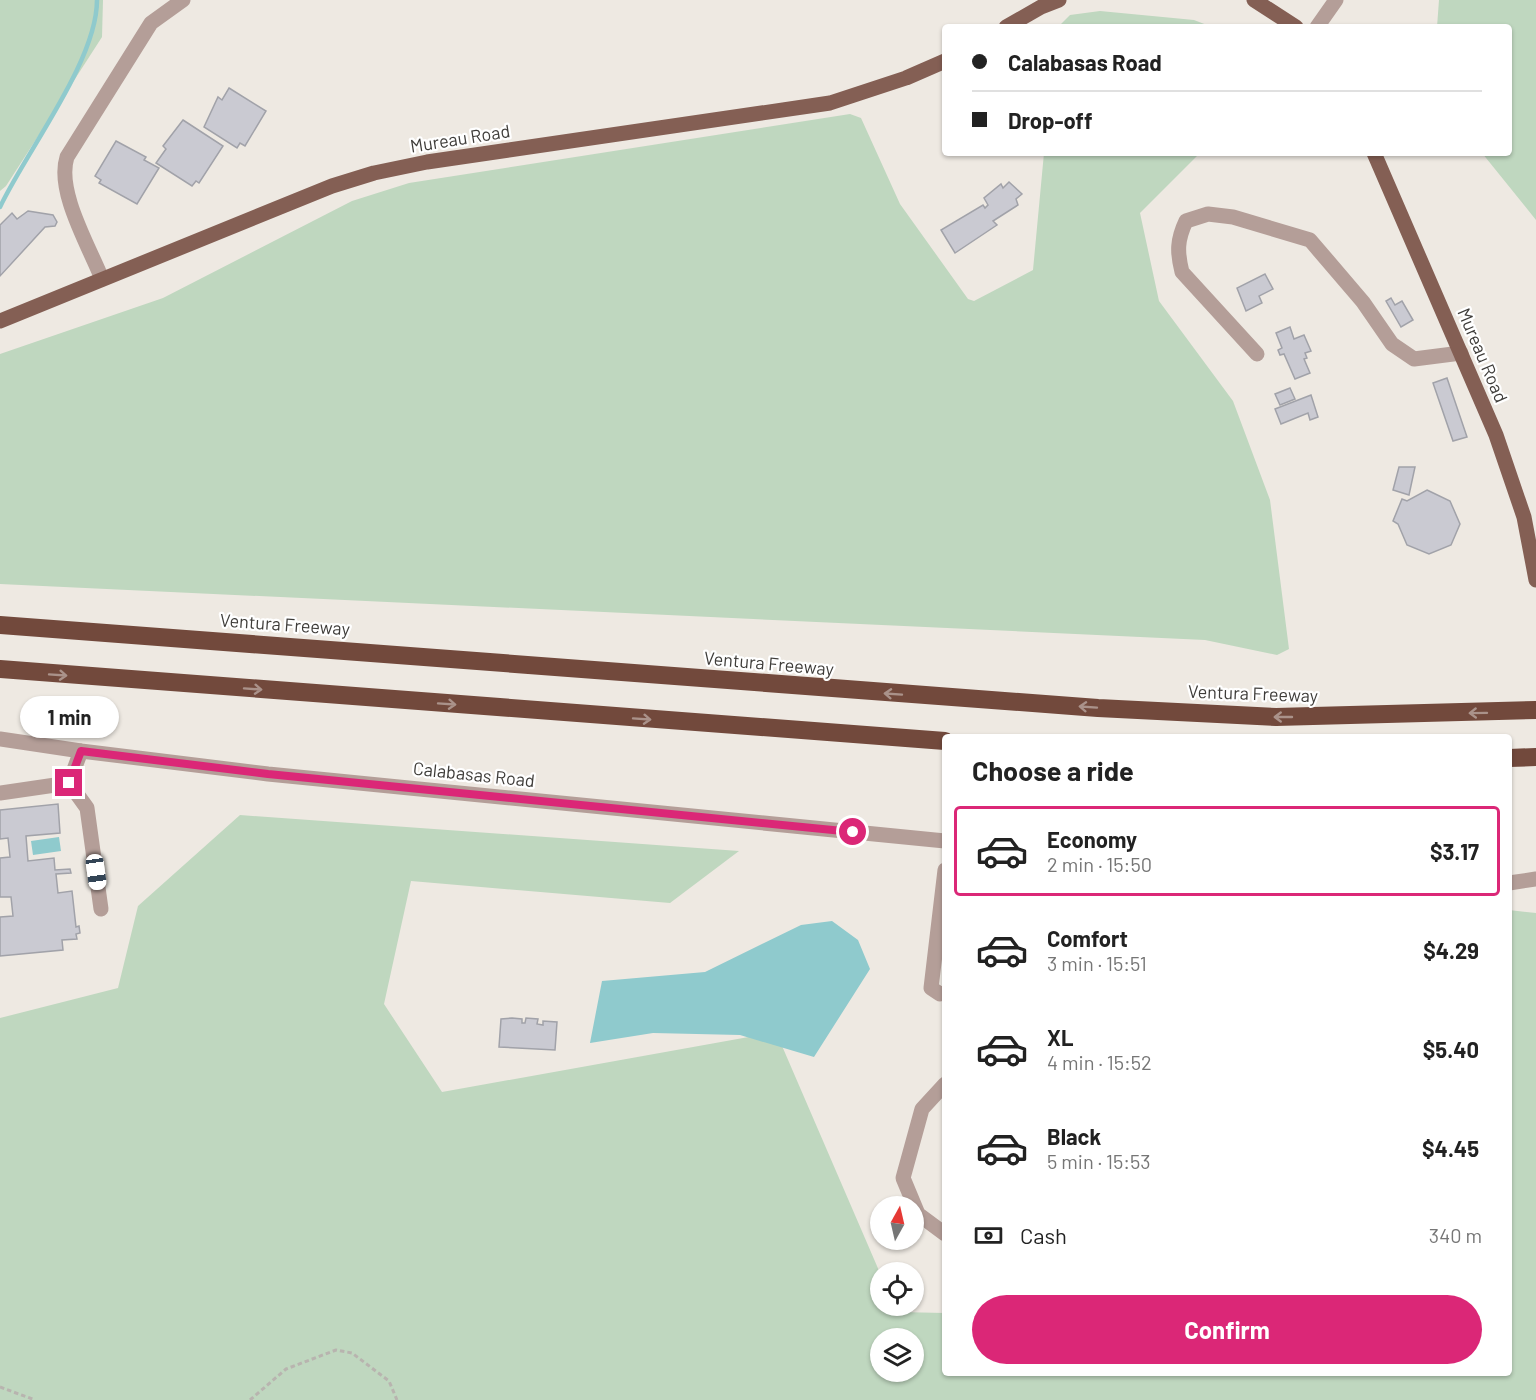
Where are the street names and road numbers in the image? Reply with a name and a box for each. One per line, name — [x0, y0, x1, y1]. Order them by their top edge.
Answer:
street label: Mureau Road — [409, 119, 511, 157]
street label: Mureau Road — [1453, 304, 1513, 406]
street label: Ventura Freeway — [219, 608, 351, 640]
street label: Ventura Freeway — [703, 646, 835, 680]
street label: Ventura Freeway — [1188, 680, 1318, 706]
street label: Calabasas Road — [412, 757, 536, 791]

